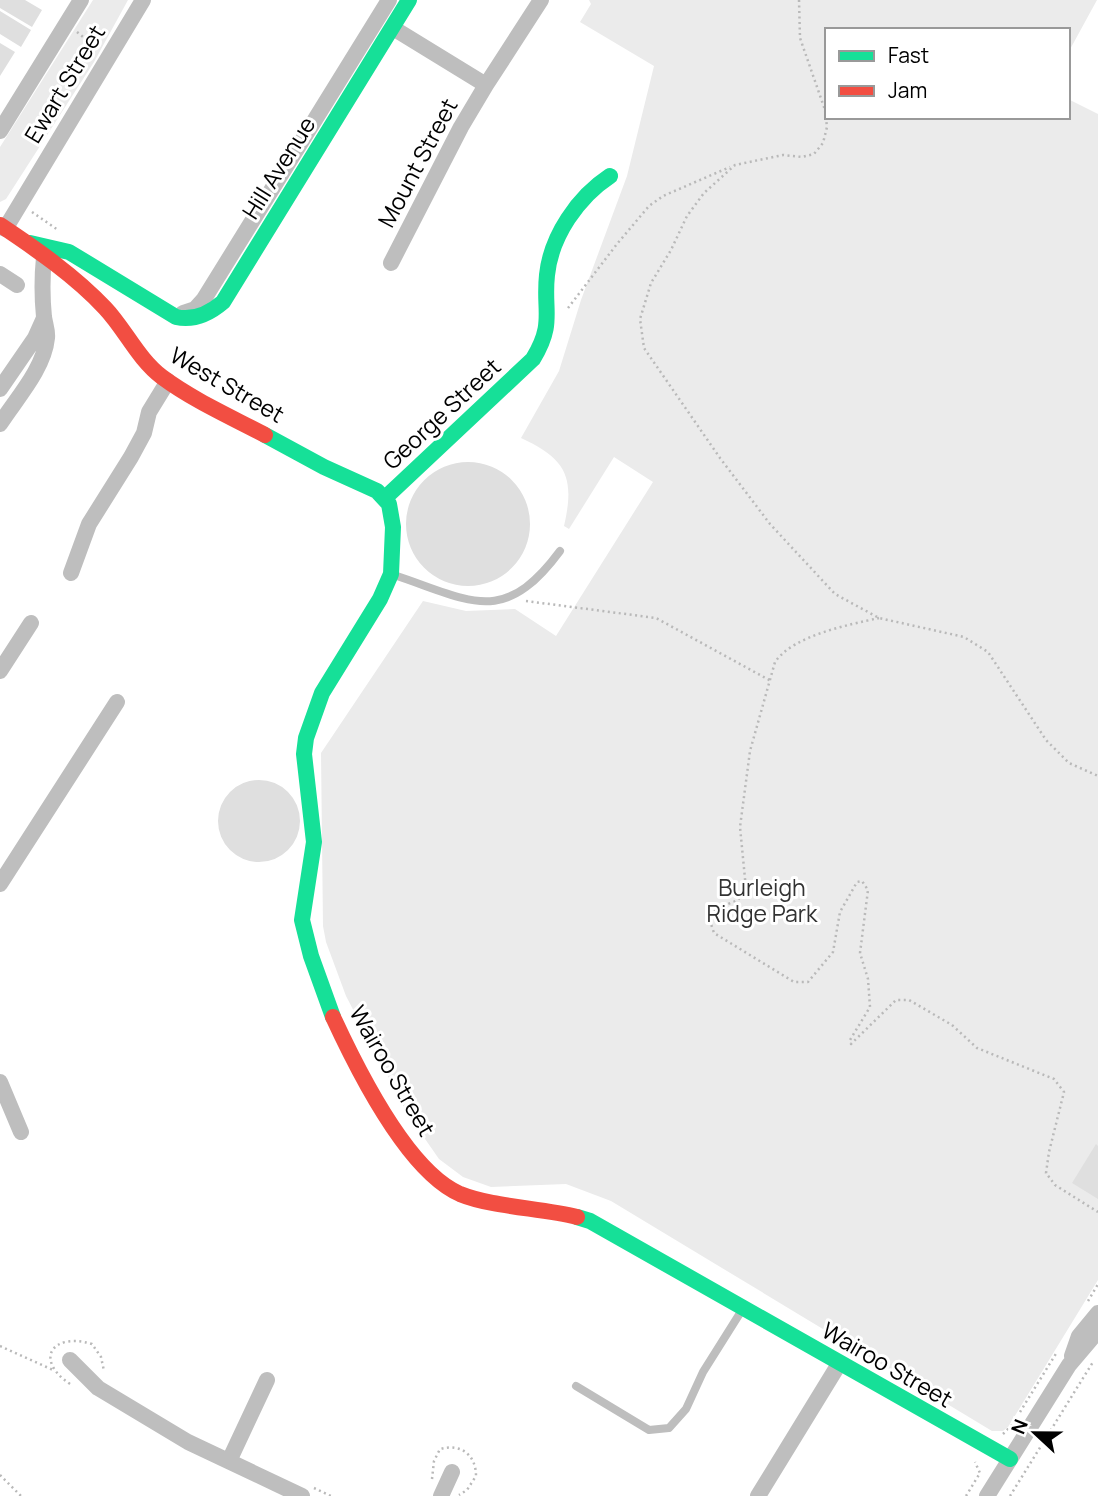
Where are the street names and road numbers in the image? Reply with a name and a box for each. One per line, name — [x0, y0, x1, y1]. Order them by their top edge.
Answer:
street label: Ewart Street — [16, 18, 112, 149]
street label: Mount Street — [370, 92, 464, 233]
street label: Hill Avenue — [234, 110, 322, 225]
street label: West Street — [164, 339, 291, 430]
street label: George Street — [375, 350, 507, 476]
street label: Wairoo Street — [342, 999, 443, 1142]
street label: Wairoo Street — [816, 1314, 959, 1415]

